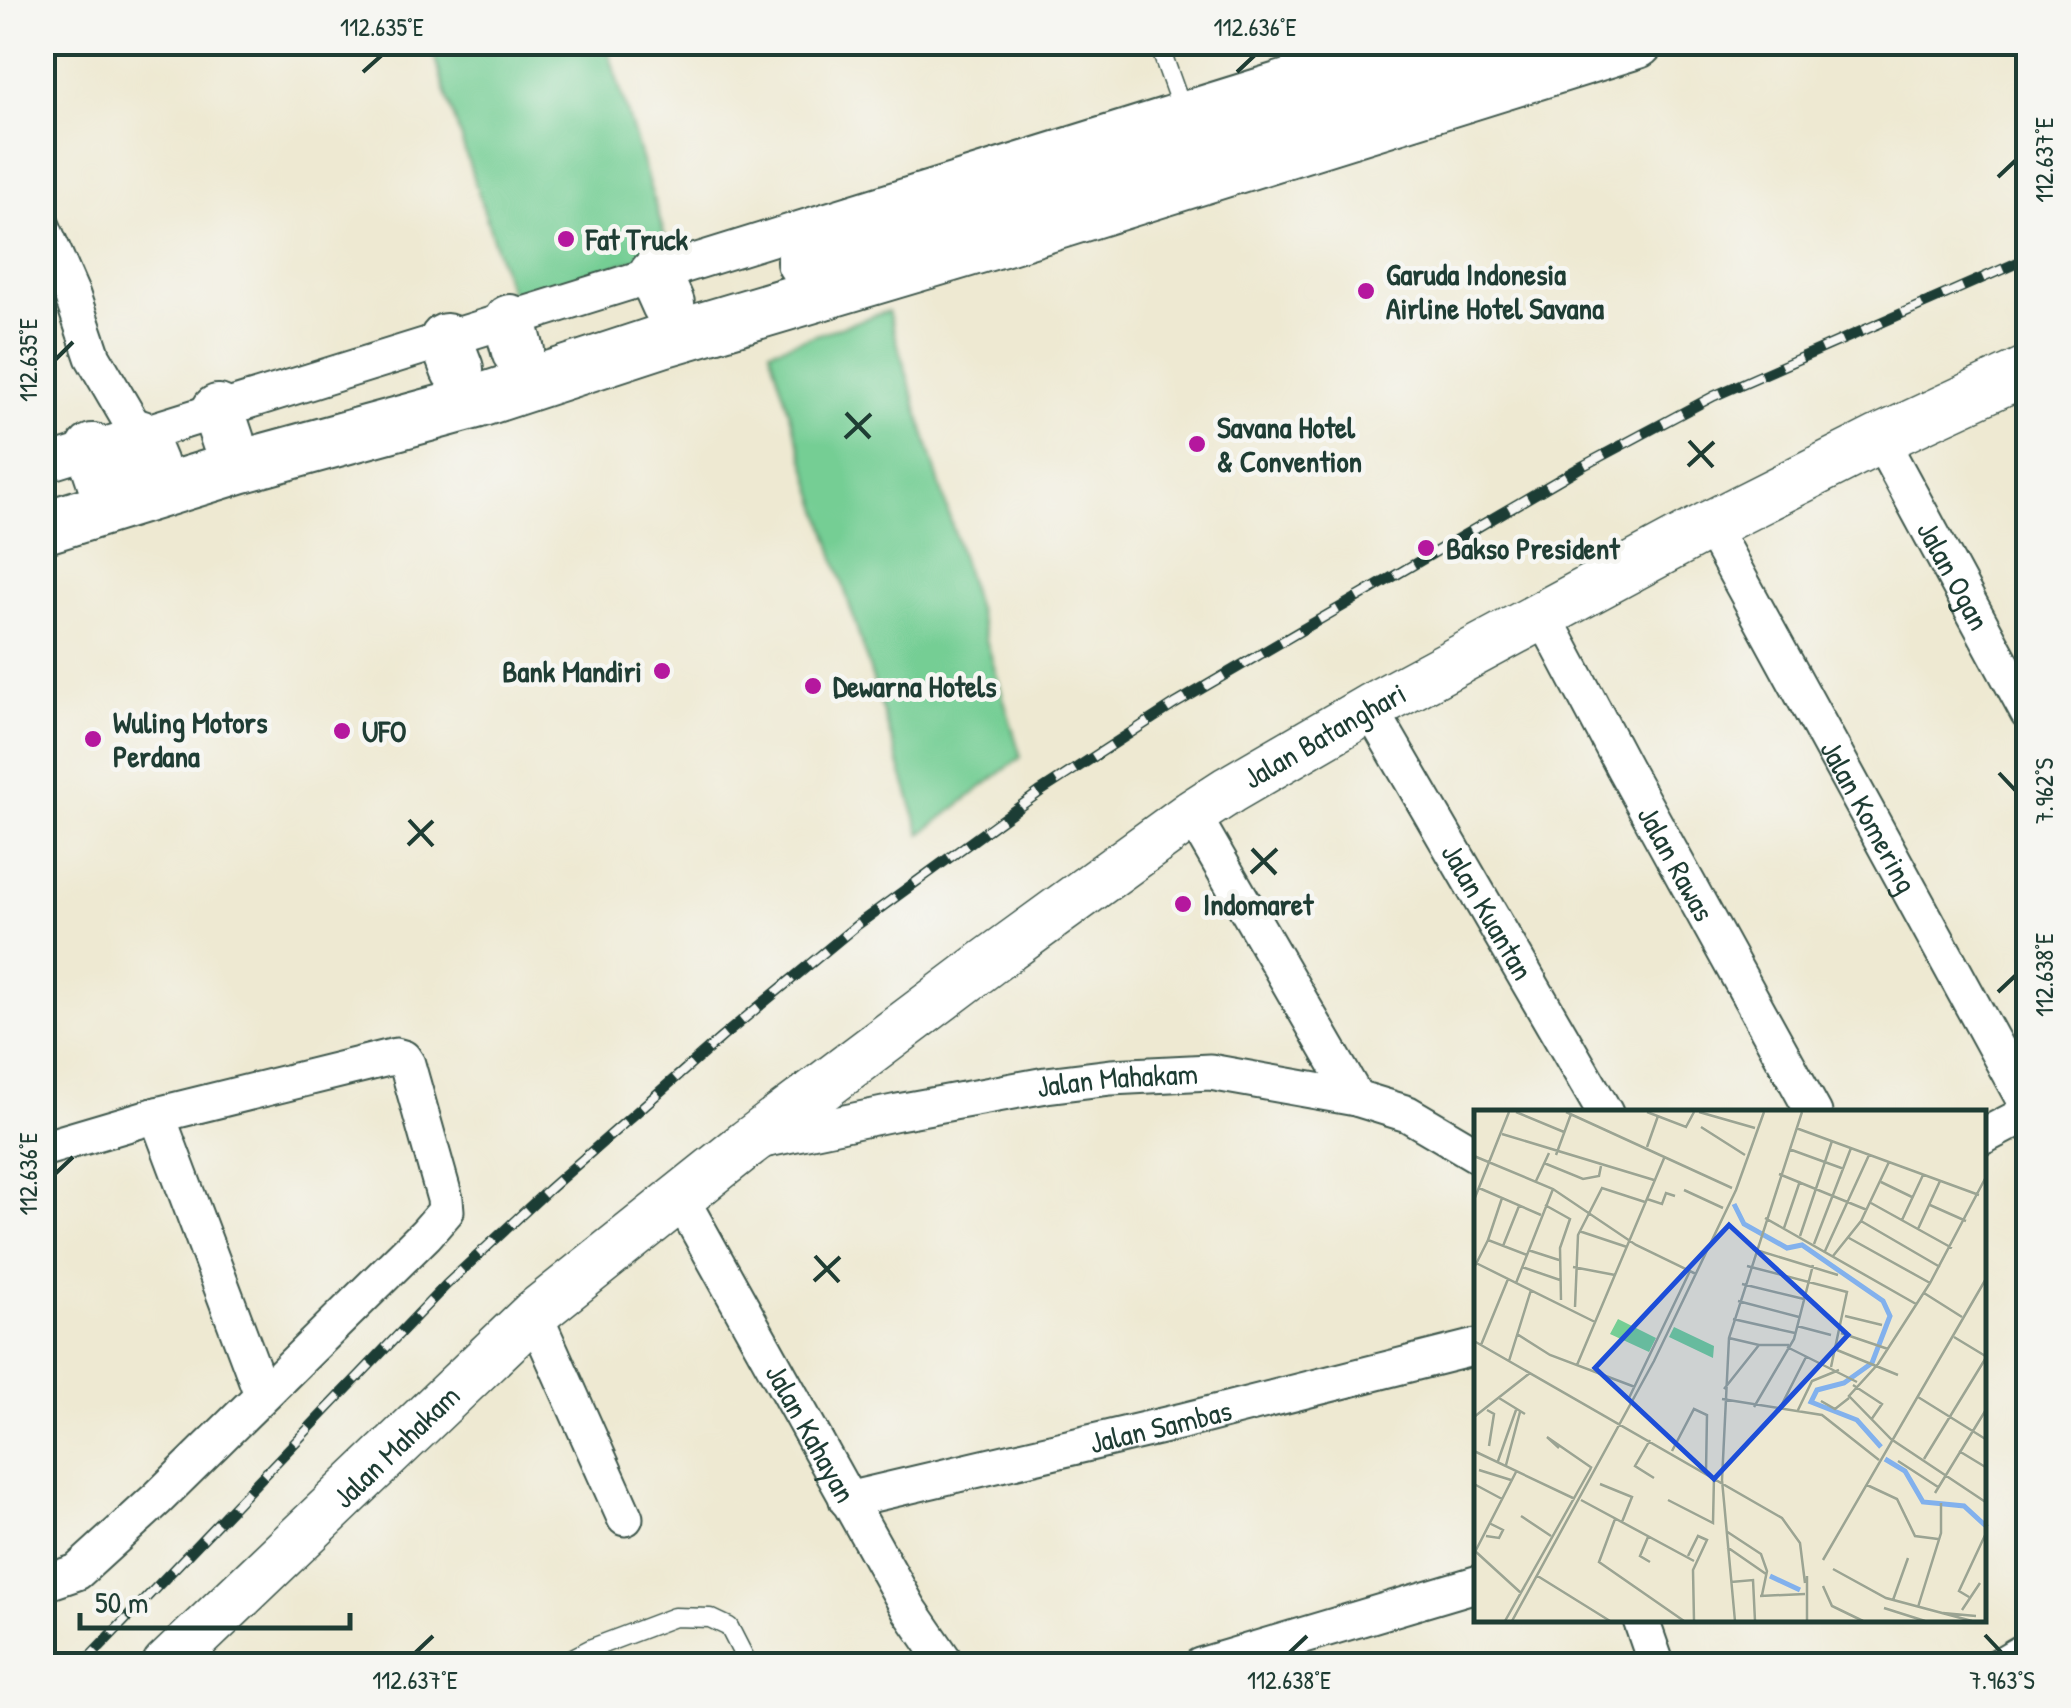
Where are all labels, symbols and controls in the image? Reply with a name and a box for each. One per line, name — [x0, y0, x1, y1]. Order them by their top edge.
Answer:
text: 112.635°E — [340, 10, 424, 44]
text: 112.636°E — [1213, 10, 1297, 44]
text: 112.637°E — [2027, 117, 2061, 203]
place label: Fat Truck — [585, 219, 688, 259]
marker: Fat Truck — [555, 228, 577, 250]
place label: Garuda Indonesia Airline Hotel Savana — [1386, 254, 1604, 328]
marker: Garuda Indonesia Airline Hotel Savana — [1355, 280, 1377, 302]
text: 112.635°E — [11, 318, 45, 402]
place label: Savana Hotel & Convention — [1217, 407, 1362, 481]
marker: Savana Hotel & Convention — [1186, 433, 1208, 455]
street label: Jalan Ogan — [1908, 514, 2000, 637]
place label: Bakso President — [1446, 528, 1621, 568]
marker: Bakso President — [1415, 537, 1437, 559]
place label: Bank Mandiri — [502, 651, 642, 691]
marker: Bank Mandiri — [651, 660, 673, 682]
place label: Dewarna Hotels — [833, 666, 997, 706]
street label: Jalan Batanghari — [1236, 672, 1413, 798]
marker: Dewarna Hotels — [802, 675, 824, 697]
place label: Wuling Motors Perdana — [113, 702, 268, 776]
place label: UFO — [362, 711, 407, 751]
marker: UFO — [331, 720, 353, 742]
marker: Wuling Motors Perdana — [82, 728, 104, 750]
street label: Jalan Komering — [1811, 733, 1927, 900]
text: 7.962°S — [2027, 758, 2061, 824]
street label: Jalan Rawas — [1629, 799, 1724, 928]
street label: Jalan Kuantan — [1433, 836, 1543, 987]
place label: Indomaret — [1203, 884, 1315, 924]
marker: Indomaret — [1172, 893, 1194, 915]
text: 112.638°E — [2027, 933, 2061, 1017]
street label: Jalan Mahakam — [1033, 1053, 1199, 1106]
inset map — [1474, 1110, 1986, 1623]
text: 112.636°E — [11, 1132, 45, 1216]
street label: Jalan Kahayan — [757, 1356, 866, 1510]
street label: Jalan Mahakam — [324, 1376, 468, 1517]
street label: Jalan Sambas — [1085, 1390, 1236, 1462]
scale bar — [80, 1568, 350, 1630]
text: 50 m — [95, 1582, 148, 1622]
text: 112.637°E — [372, 1663, 458, 1697]
text: 112.638°E — [1247, 1663, 1331, 1697]
text: 7.963°S — [1969, 1663, 2035, 1697]

